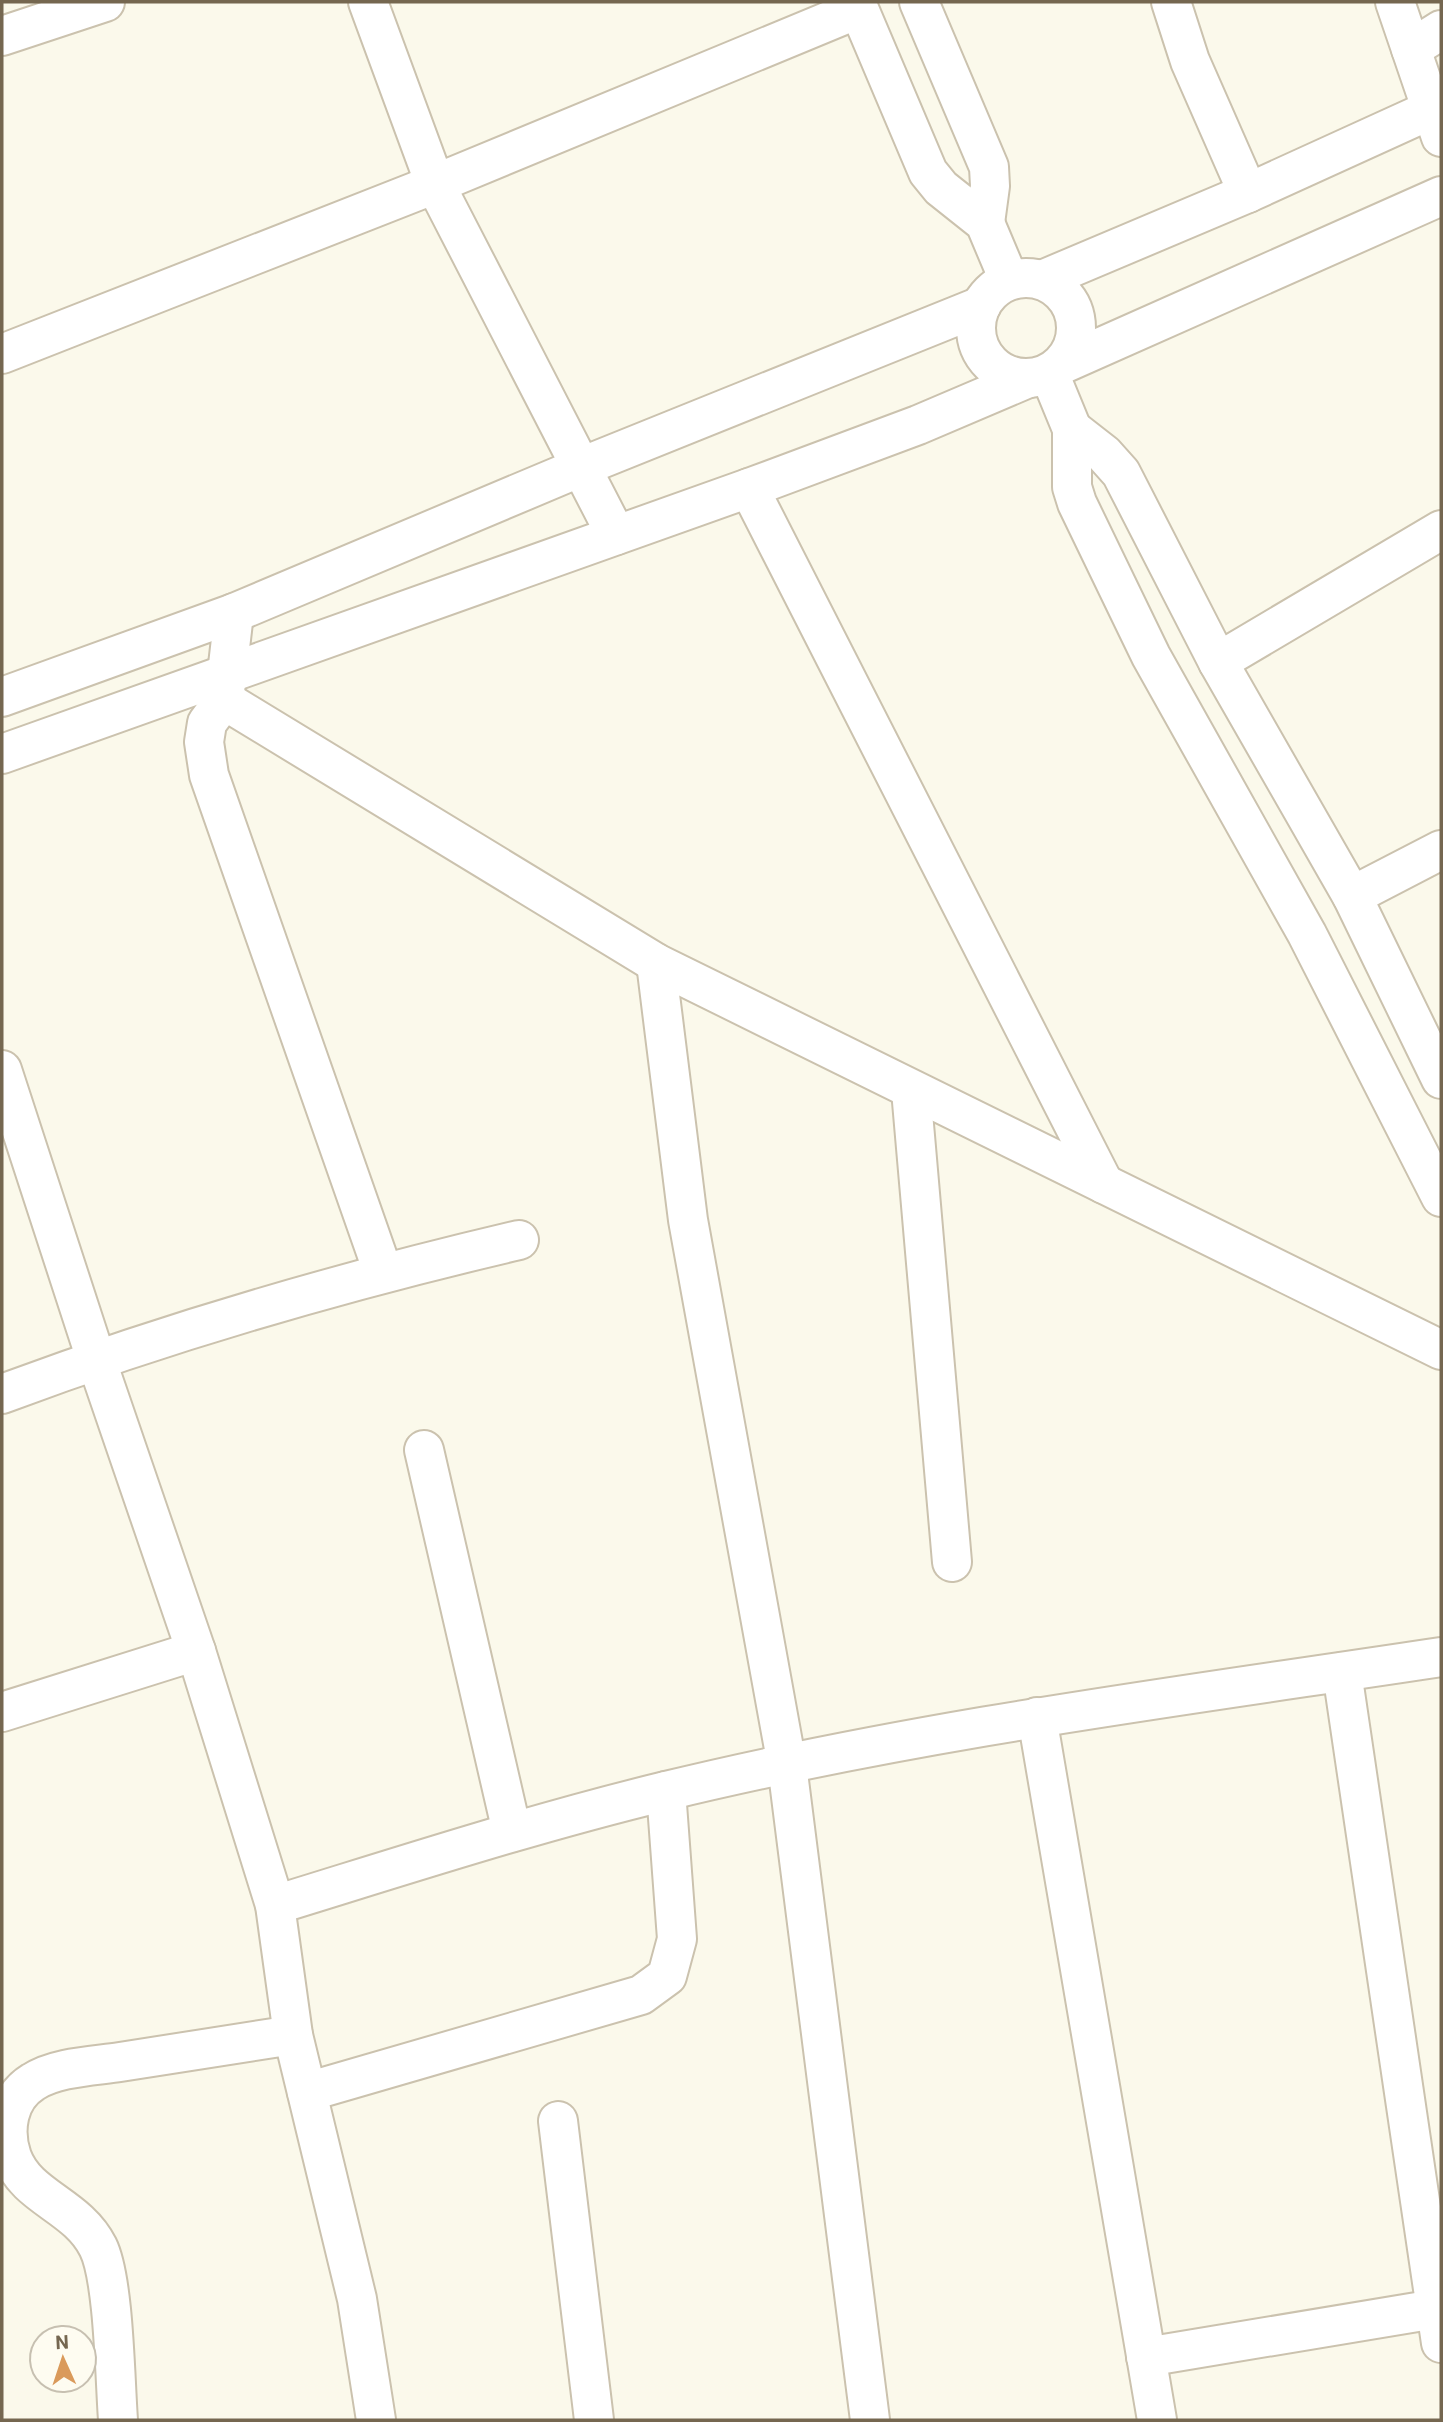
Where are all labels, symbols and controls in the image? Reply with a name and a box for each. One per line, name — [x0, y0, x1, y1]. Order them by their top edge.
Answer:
north arrow — [28, 2324, 98, 2394]
text: N — [55, 2331, 69, 2354]

